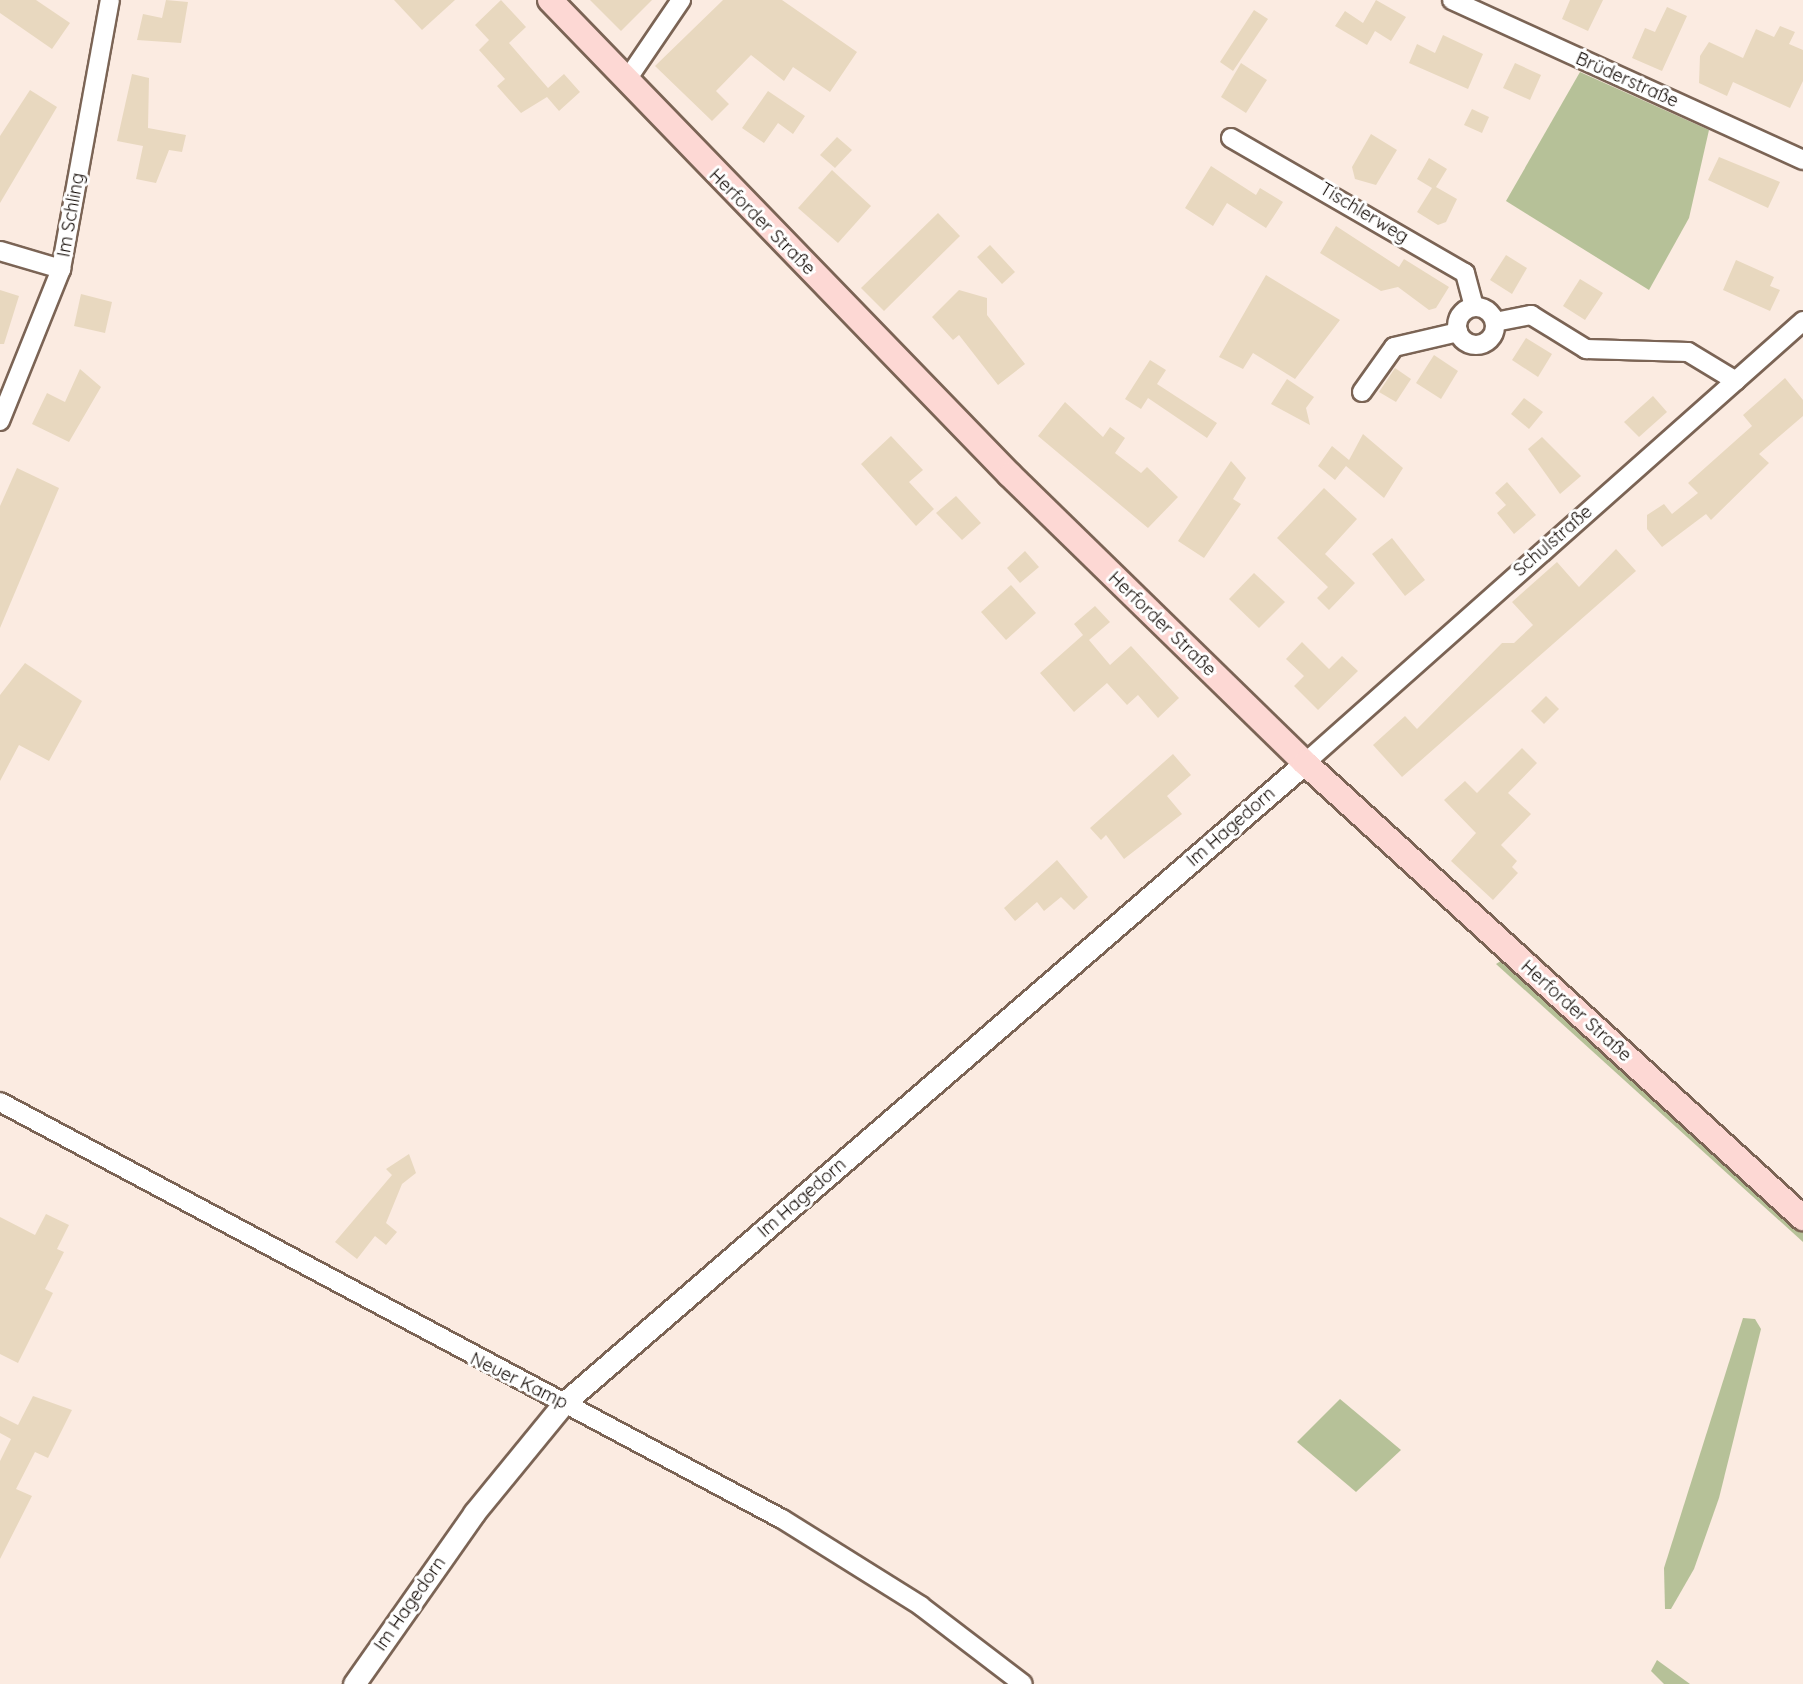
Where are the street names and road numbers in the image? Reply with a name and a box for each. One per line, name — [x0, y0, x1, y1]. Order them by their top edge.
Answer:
street label: Brüderstraße — [1572, 48, 1682, 112]
street label: Herforder Straße — [704, 164, 820, 280]
street label: Im Schling — [53, 171, 89, 259]
street label: Tischlerweg — [1316, 178, 1412, 248]
street label: Schulstraße — [1509, 501, 1597, 581]
street label: Herforder Straße — [1104, 567, 1220, 681]
street label: Im Hagedorn — [1182, 783, 1280, 871]
street label: Herforder Straße — [1516, 956, 1636, 1066]
street label: Im Hagedorn — [753, 1154, 851, 1242]
street label: Neuer Kamp — [467, 1348, 571, 1414]
street label: Im Hagedorn — [370, 1553, 450, 1655]

